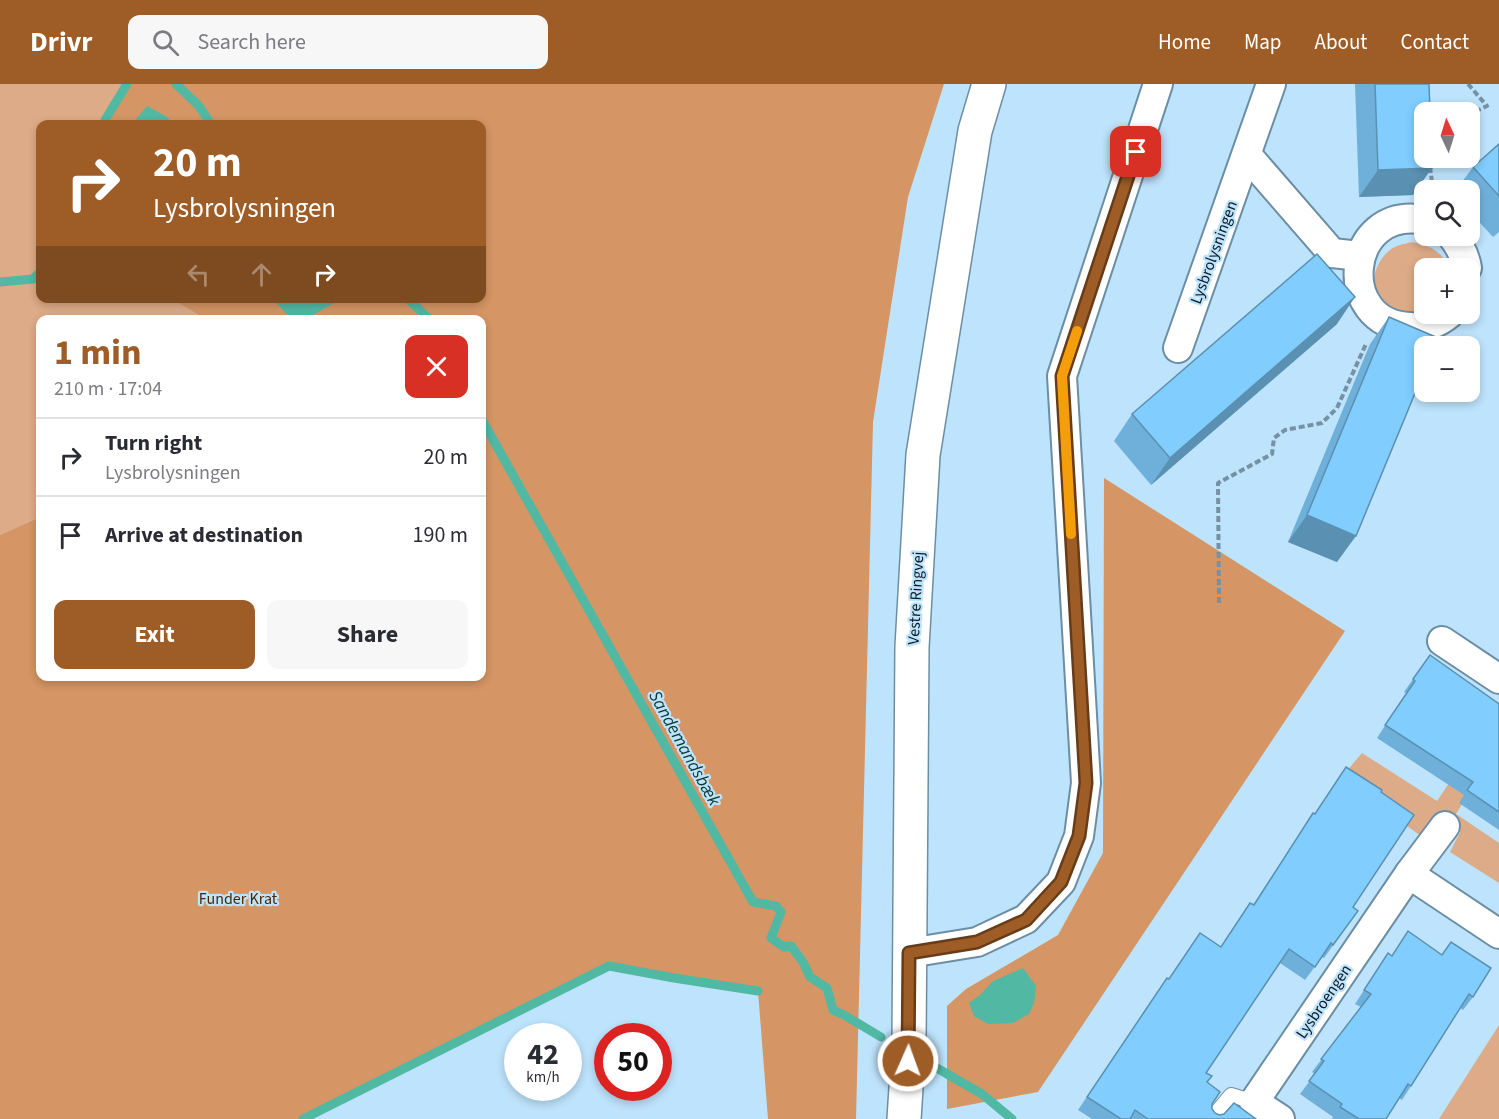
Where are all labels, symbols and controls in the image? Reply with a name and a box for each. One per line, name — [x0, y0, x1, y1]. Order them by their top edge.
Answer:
search box — [128, 15, 548, 69]
text: Drivr — [30, 22, 92, 62]
icon: search — [149, 26, 182, 59]
text: Search here — [197, 26, 306, 58]
text: Home — [1158, 27, 1211, 57]
text: Map — [1244, 27, 1282, 57]
text: About — [1315, 27, 1367, 57]
text: Contact — [1400, 27, 1469, 57]
north arrow — [1414, 102, 1480, 168]
map controls — [1414, 102, 1480, 402]
pin — [1110, 126, 1161, 177]
text: 20 m — [153, 133, 242, 193]
icon: arrive — [1119, 135, 1152, 168]
icon: right — [54, 144, 132, 222]
button: search — [1414, 180, 1480, 246]
text: Lysbrolysningen — [153, 189, 336, 228]
street label: Lysbrolysningen — [1185, 198, 1243, 307]
icon: left — [182, 258, 215, 291]
icon: ahead — [245, 258, 278, 291]
icon: right — [308, 258, 341, 291]
button: + — [1414, 258, 1480, 324]
text: 1 min — [54, 327, 142, 378]
button: close — [405, 335, 468, 398]
button: − — [1414, 336, 1480, 402]
text: 210 m · 17:04 — [54, 375, 162, 403]
text: Turn right — [105, 427, 202, 459]
icon: right — [54, 441, 87, 474]
text: 20 m — [423, 441, 468, 473]
text: Lysbrolysningen — [105, 459, 241, 487]
icon: arrive — [54, 519, 87, 552]
text: Arrive at destination — [105, 519, 303, 551]
text: 190 m — [413, 519, 468, 551]
street label: Vestre Ringvej — [903, 551, 929, 645]
button: Exit — [54, 600, 255, 669]
button: Share — [267, 600, 468, 669]
water label: Sandemandsbæk — [642, 686, 727, 811]
park label: Funder Krat — [199, 888, 278, 910]
street label: Lysbroengen — [1291, 960, 1357, 1043]
speed limit sign: 50 — [594, 1023, 672, 1101]
position arrow — [876, 1029, 940, 1093]
text: 42 — [527, 1033, 559, 1076]
text: km/h — [526, 1067, 560, 1088]

